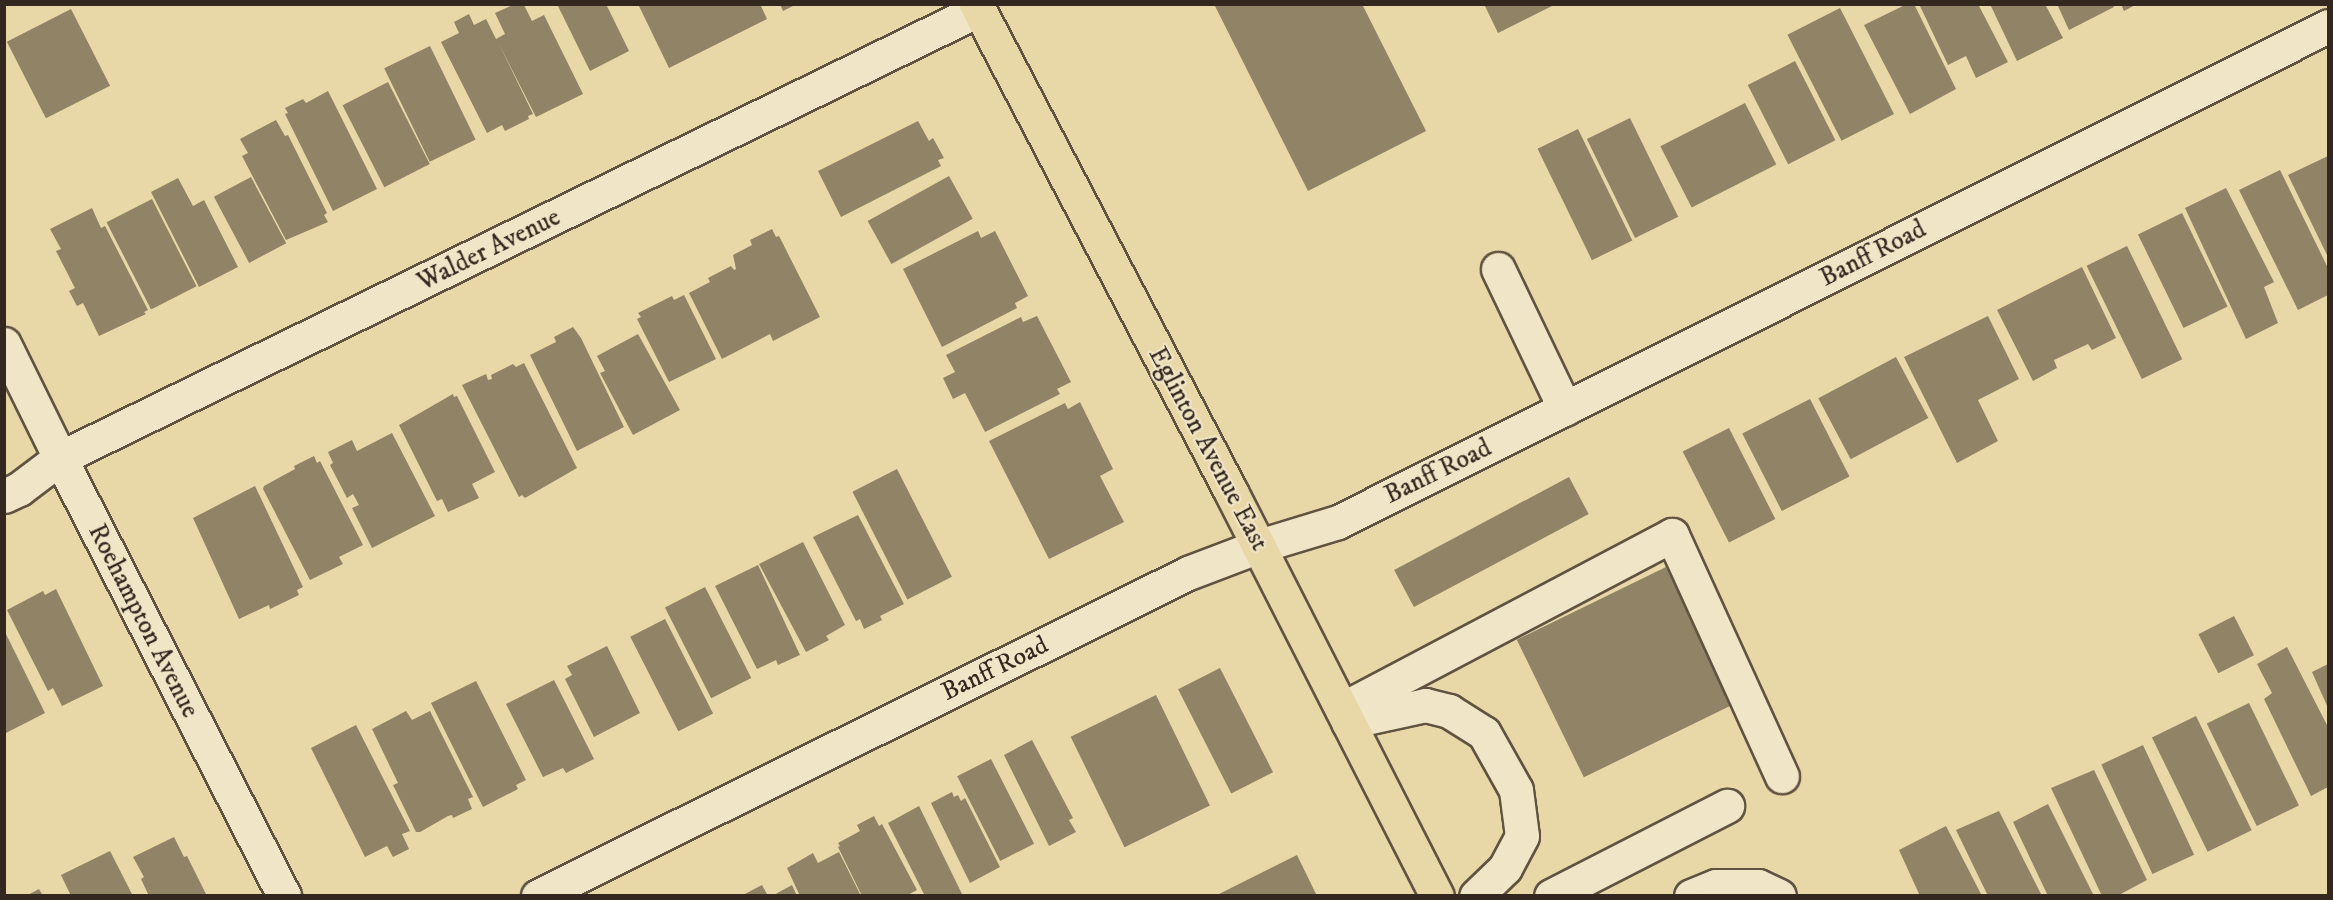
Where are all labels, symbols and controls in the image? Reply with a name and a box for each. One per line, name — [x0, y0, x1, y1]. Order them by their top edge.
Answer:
street label: Walder Avenue — [412, 202, 566, 298]
street label: Banff Road — [1815, 214, 1931, 294]
street label: Eglinton Avenue East — [1141, 342, 1275, 556]
street label: Banff Road — [1379, 433, 1497, 511]
street label: Roehampton Avenue — [81, 519, 205, 723]
street label: Banff Road — [936, 630, 1054, 708]

